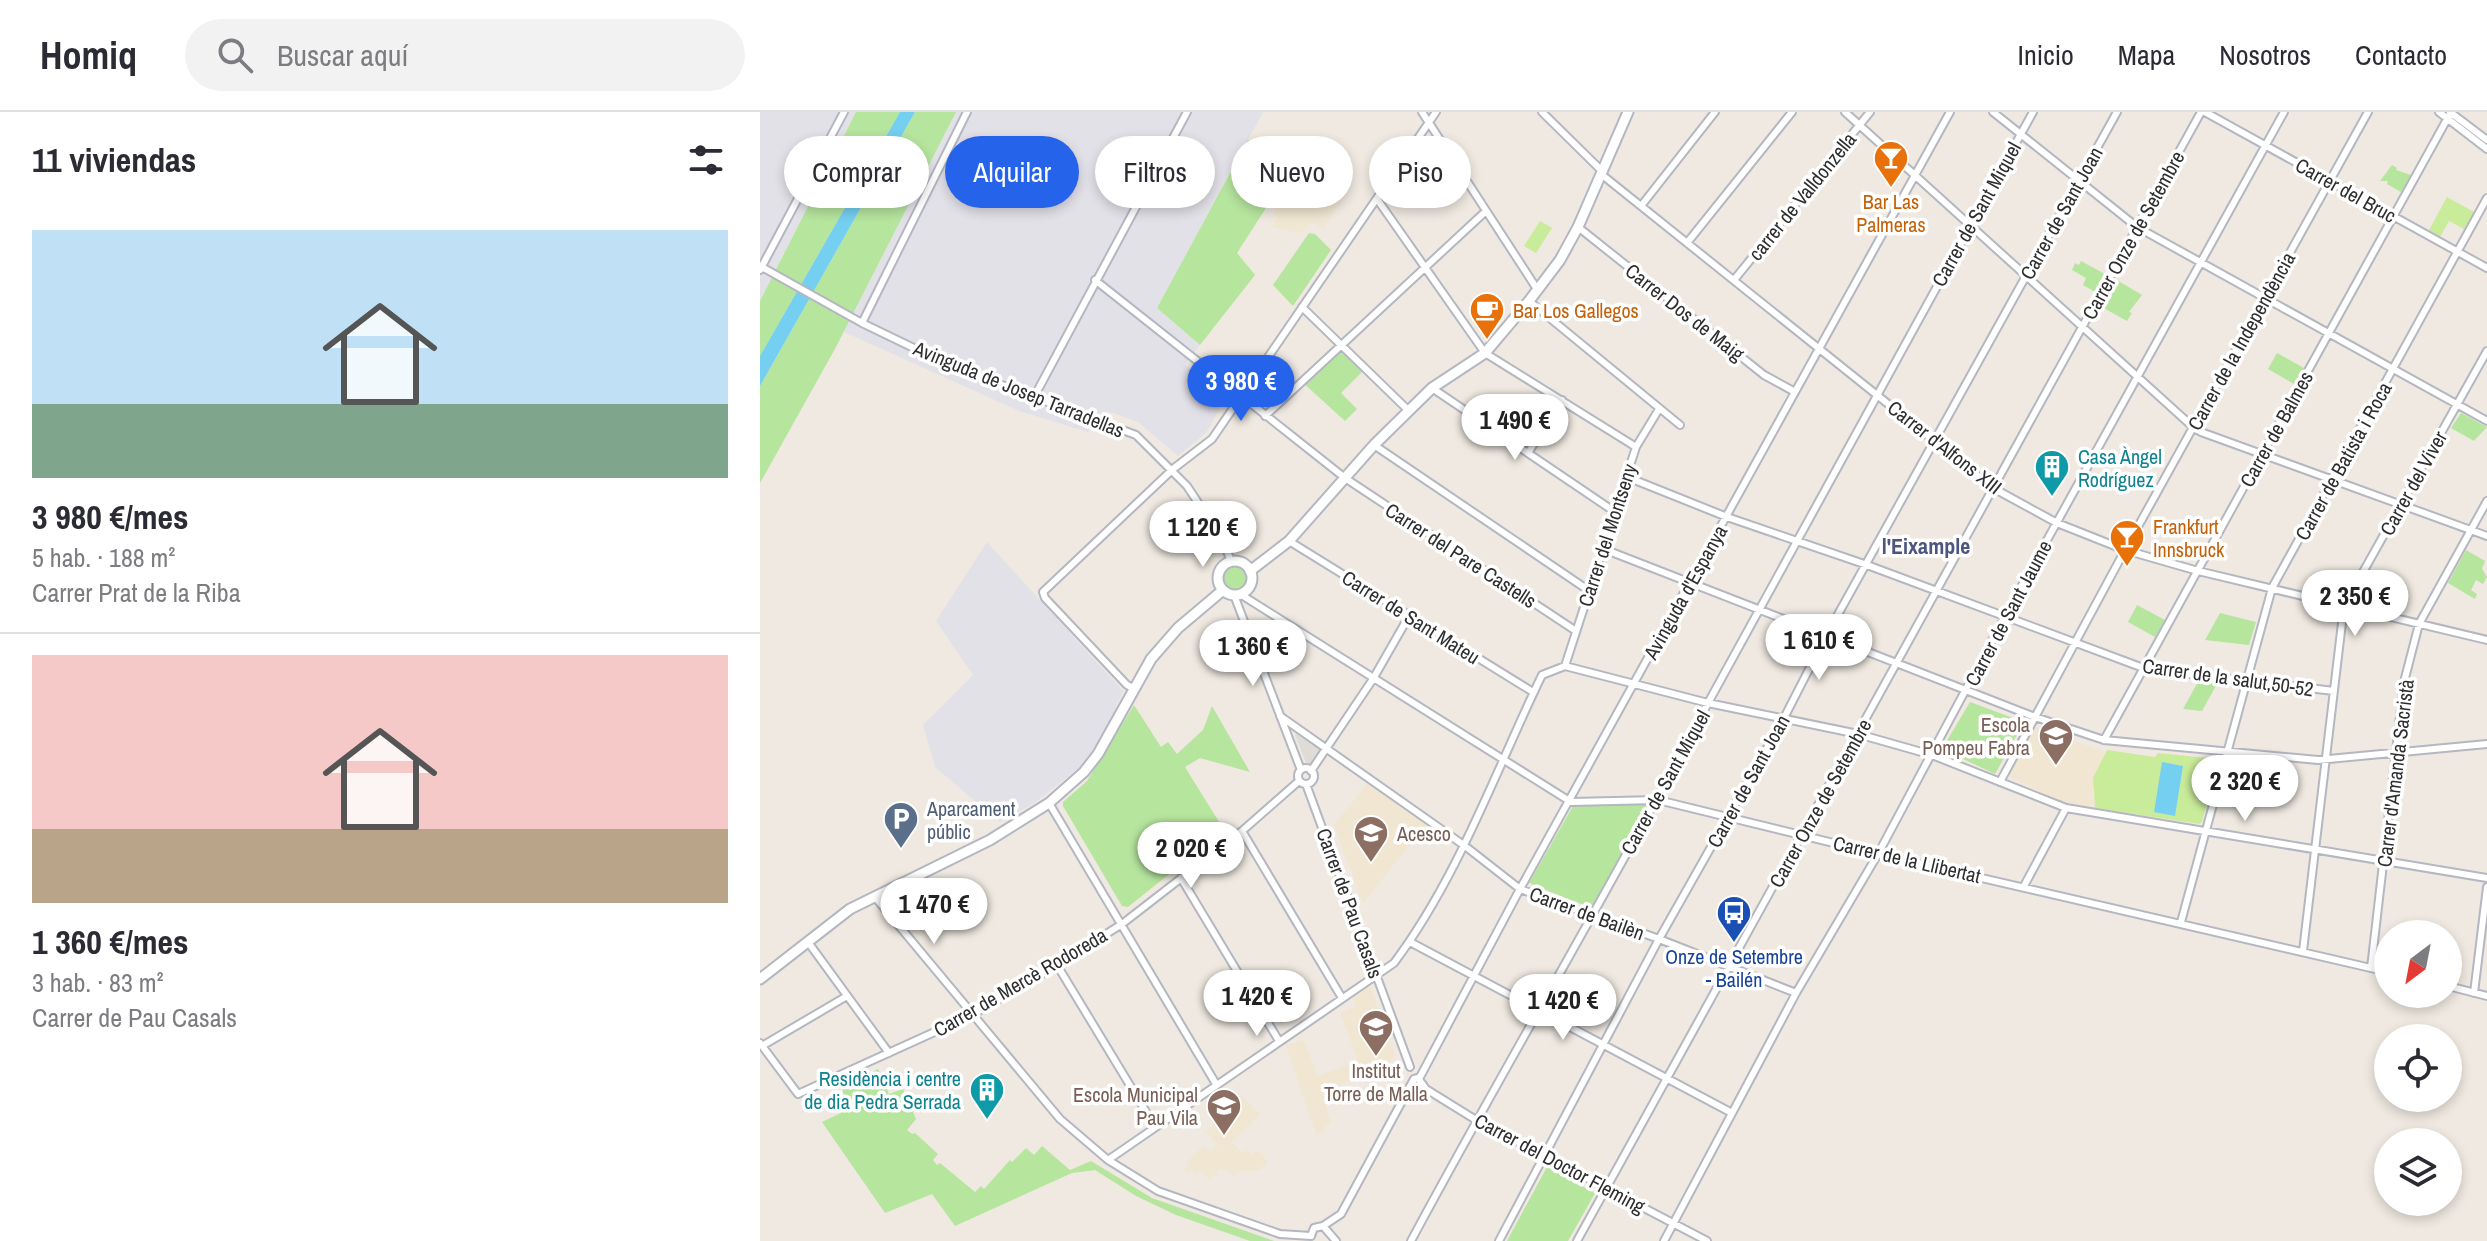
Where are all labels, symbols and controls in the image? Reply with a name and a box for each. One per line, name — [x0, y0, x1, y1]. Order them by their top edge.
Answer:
search box — [185, 19, 745, 91]
text: Homiq — [40, 30, 137, 81]
icon: search — [213, 33, 257, 77]
text: Buscar aquí — [277, 35, 408, 75]
text: Inicio — [2018, 36, 2074, 74]
text: Mapa — [2118, 36, 2175, 74]
text: Nosotros — [2219, 36, 2311, 74]
text: Contacto — [2355, 36, 2447, 74]
street label: carrer de Valldonzella — [1742, 126, 1862, 266]
chip: Comprar — [784, 136, 929, 208]
chip: Alquilar — [945, 136, 1079, 208]
chip: Filtros — [1095, 136, 1215, 208]
chip: Nuevo — [1231, 136, 1353, 208]
chip: Piso — [1369, 136, 1471, 208]
text: 11 viviendas — [32, 137, 196, 183]
street label: Carrer de Sant Miquel — [1925, 137, 2027, 291]
icon: filters — [684, 138, 728, 182]
bar icon: Bar Las Palmeras — [1872, 139, 1910, 189]
street label: Carrer de Sant Joan — [2013, 142, 2109, 284]
street label: Carrer Onze de Setembre — [2075, 146, 2191, 324]
street label: Carrer del Bruc — [2291, 151, 2401, 229]
place label: Bar Las Palmeras — [1856, 188, 1926, 238]
street label: Carrer de la Independència — [2181, 247, 2301, 435]
street label: Carrer Dos de Maig — [1620, 257, 1750, 367]
icon: home — [308, 282, 452, 426]
cafe icon: Bar Los Gallegos — [1468, 291, 1506, 341]
place label: Bar Los Gallegos — [1513, 297, 1639, 324]
street label: Avinguda de Josep Tarradellas — [909, 334, 1128, 444]
pin: 3 980 € — [1167, 355, 1315, 423]
text: 3 980 € — [1205, 363, 1277, 398]
street label: Carrer de Balmes — [2233, 366, 2319, 492]
street label: Carrer de Batista i Roca — [2288, 377, 2398, 545]
pin: 1 490 € — [1441, 394, 1589, 462]
street label: Carrer d'Alfons XIII — [1882, 394, 2008, 500]
text: 1 490 € — [1479, 402, 1551, 437]
street label: Carrer del Viver — [2373, 425, 2453, 540]
place label: Casa Àngel Rodríguez — [2078, 443, 2162, 493]
building icon: Casa Àngel Rodríguez — [2033, 448, 2071, 498]
street label: Carrer del Montseny — [1571, 459, 1643, 610]
text: 3 980 €/mes — [32, 494, 189, 540]
street label: Carrer del Pare Castells — [1380, 496, 1542, 614]
pin: 1 120 € — [1129, 501, 1277, 569]
text: 1 120 € — [1167, 509, 1239, 544]
place label: Frankfurt Innsbruck — [2153, 513, 2225, 563]
bar icon: Frankfurt Innsbruck — [2108, 518, 2146, 568]
street label: Avinguda d'Espanya — [1636, 520, 1733, 665]
district label: l'Eixample — [1882, 531, 1970, 561]
street label: Carrer de Sant Jaume — [1958, 535, 2058, 691]
text: 5 hab. · 188 m² — [32, 540, 175, 575]
street label: Carrer de Sant Mateu — [1337, 564, 1485, 670]
pin: 2 350 € — [2281, 570, 2429, 638]
text: Carrer Prat de la Riba — [32, 575, 241, 610]
text: 2 350 € — [2319, 578, 2391, 613]
pin: 1 610 € — [1745, 614, 1893, 682]
pin: 1 360 € — [1179, 620, 1327, 688]
text: 1 610 € — [1783, 622, 1855, 657]
text: 1 360 € — [1217, 628, 1289, 663]
street label: Carrer de la salut,50-52 — [2141, 652, 2315, 702]
street label: Carrer d'Amanda Sacristà — [2370, 678, 2420, 868]
street label: Carrer de Sant Miquel — [1614, 705, 1716, 859]
icon: home — [308, 707, 452, 851]
street label: Carrer de Sant Joan — [1700, 710, 1796, 852]
place label: Escola Pompeu Fabra — [1922, 711, 2030, 761]
street label: Carrer Onze de Setembre — [1762, 714, 1878, 892]
school or university icon: Escola Pompeu Fabra — [2037, 717, 2075, 767]
pin: 2 320 € — [2171, 755, 2319, 823]
text: 2 320 € — [2209, 763, 2281, 798]
place label: Aparcament públic — [926, 795, 1016, 845]
parking icon: Aparcament públic — [882, 800, 920, 850]
school or university icon: Acesco — [1352, 814, 1390, 864]
place label: Acesco — [1396, 820, 1451, 847]
pin: 2 020 € — [1117, 822, 1265, 890]
street label: Carrer de Pau Casals — [1310, 824, 1390, 982]
street label: Carrer de la Llibertat — [1831, 829, 1984, 889]
text: 2 020 € — [1155, 830, 1227, 865]
pin: 1 470 € — [860, 878, 1008, 946]
street label: Carrer de Bailèn — [1526, 880, 1648, 946]
text: 1 470 € — [898, 886, 970, 921]
bus stop icon: Onze de Setembre - Bailén — [1715, 894, 1753, 944]
text: 1 360 €/mes — [32, 919, 189, 965]
north arrow — [2374, 920, 2462, 1008]
map controls — [2374, 920, 2462, 1216]
street label: Carrer de Mercè Rodoreda — [928, 921, 1112, 1043]
place label: Onze de Setembre - Bailén — [1665, 943, 1803, 993]
text: 3 hab. · 83 m² — [32, 965, 164, 1000]
pin: 1 420 € — [1183, 970, 1331, 1038]
pin: 1 420 € — [1489, 974, 1637, 1042]
text: 1 420 € — [1221, 978, 1293, 1013]
text: 1 420 € — [1527, 982, 1599, 1017]
text: Carrer de Pau Casals — [32, 1000, 237, 1035]
school or university icon: Institut Torre de Malla — [1357, 1008, 1395, 1058]
button: locate — [2374, 1024, 2462, 1112]
place label: Institut Torre de Malla — [1324, 1057, 1428, 1107]
place label: Residència i centre de dia Pedra Serrada — [804, 1065, 961, 1115]
building icon: Residència i centre de dia Pedra Serrada — [968, 1071, 1006, 1121]
place label: Escola Municipal Pau Vila — [1073, 1081, 1198, 1131]
school or university icon: Escola Municipal Pau Vila — [1205, 1087, 1243, 1137]
street label: Carrer del Doctor Fleming — [1470, 1107, 1650, 1219]
button: layers — [2374, 1128, 2462, 1216]

